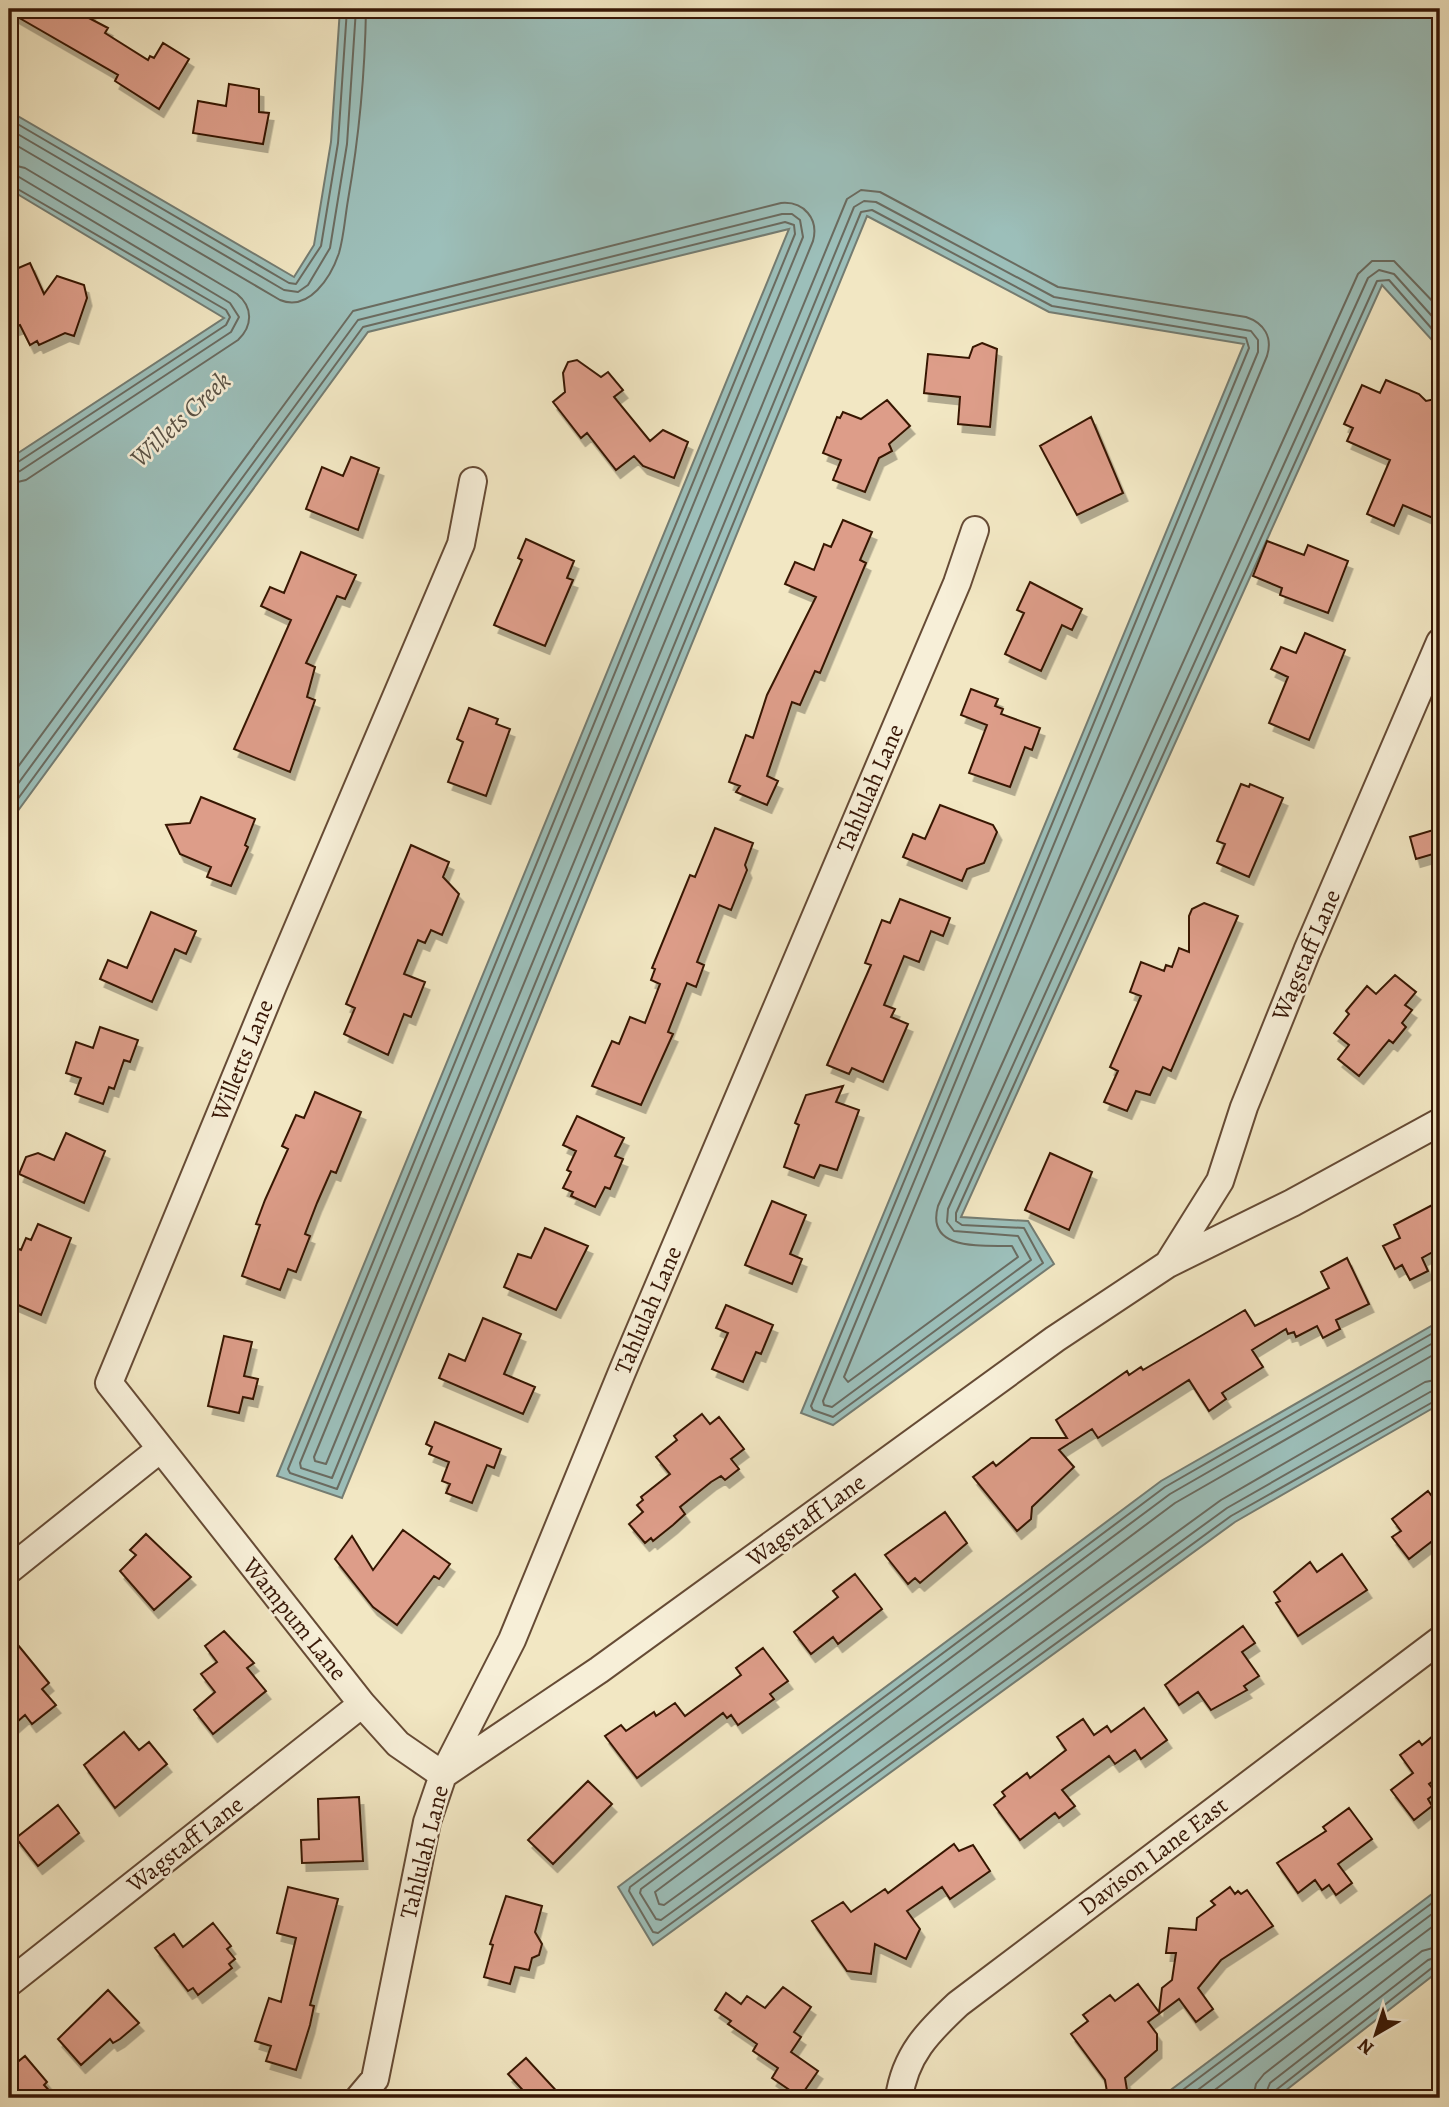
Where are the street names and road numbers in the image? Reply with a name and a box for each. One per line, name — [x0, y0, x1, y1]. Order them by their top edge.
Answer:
street label: Tahlulah Lane — [829, 719, 911, 857]
street label: Wagstaff Lane — [1264, 885, 1348, 1026]
street label: Willetts Lane — [203, 995, 281, 1126]
street label: Tahlulah Lane — [607, 1241, 689, 1379]
street label: Wagstaff Lane — [739, 1466, 872, 1575]
street label: Wampum Lane — [235, 1550, 354, 1687]
street label: Tahlulah Lane — [392, 1782, 456, 1922]
street label: Wagstaff Lane — [119, 1788, 250, 1900]
street label: Davison Lane East — [1072, 1789, 1234, 1923]

